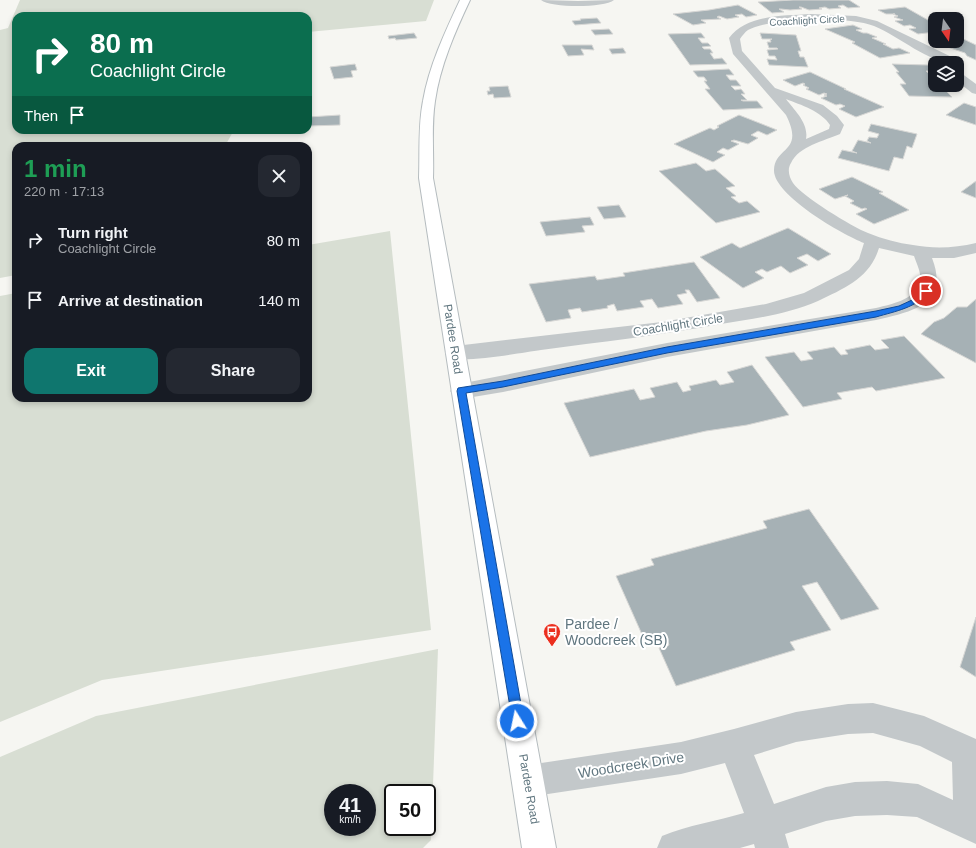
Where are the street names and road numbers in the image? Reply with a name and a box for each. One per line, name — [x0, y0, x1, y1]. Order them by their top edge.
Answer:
street label: Coachlight Circle — [769, 13, 845, 28]
street label: Pardee Road — [441, 303, 465, 375]
street label: Coachlight Circle — [632, 311, 724, 339]
street label: Woodcreek Drive — [577, 749, 685, 781]
street label: Pardee Road — [516, 753, 542, 825]

